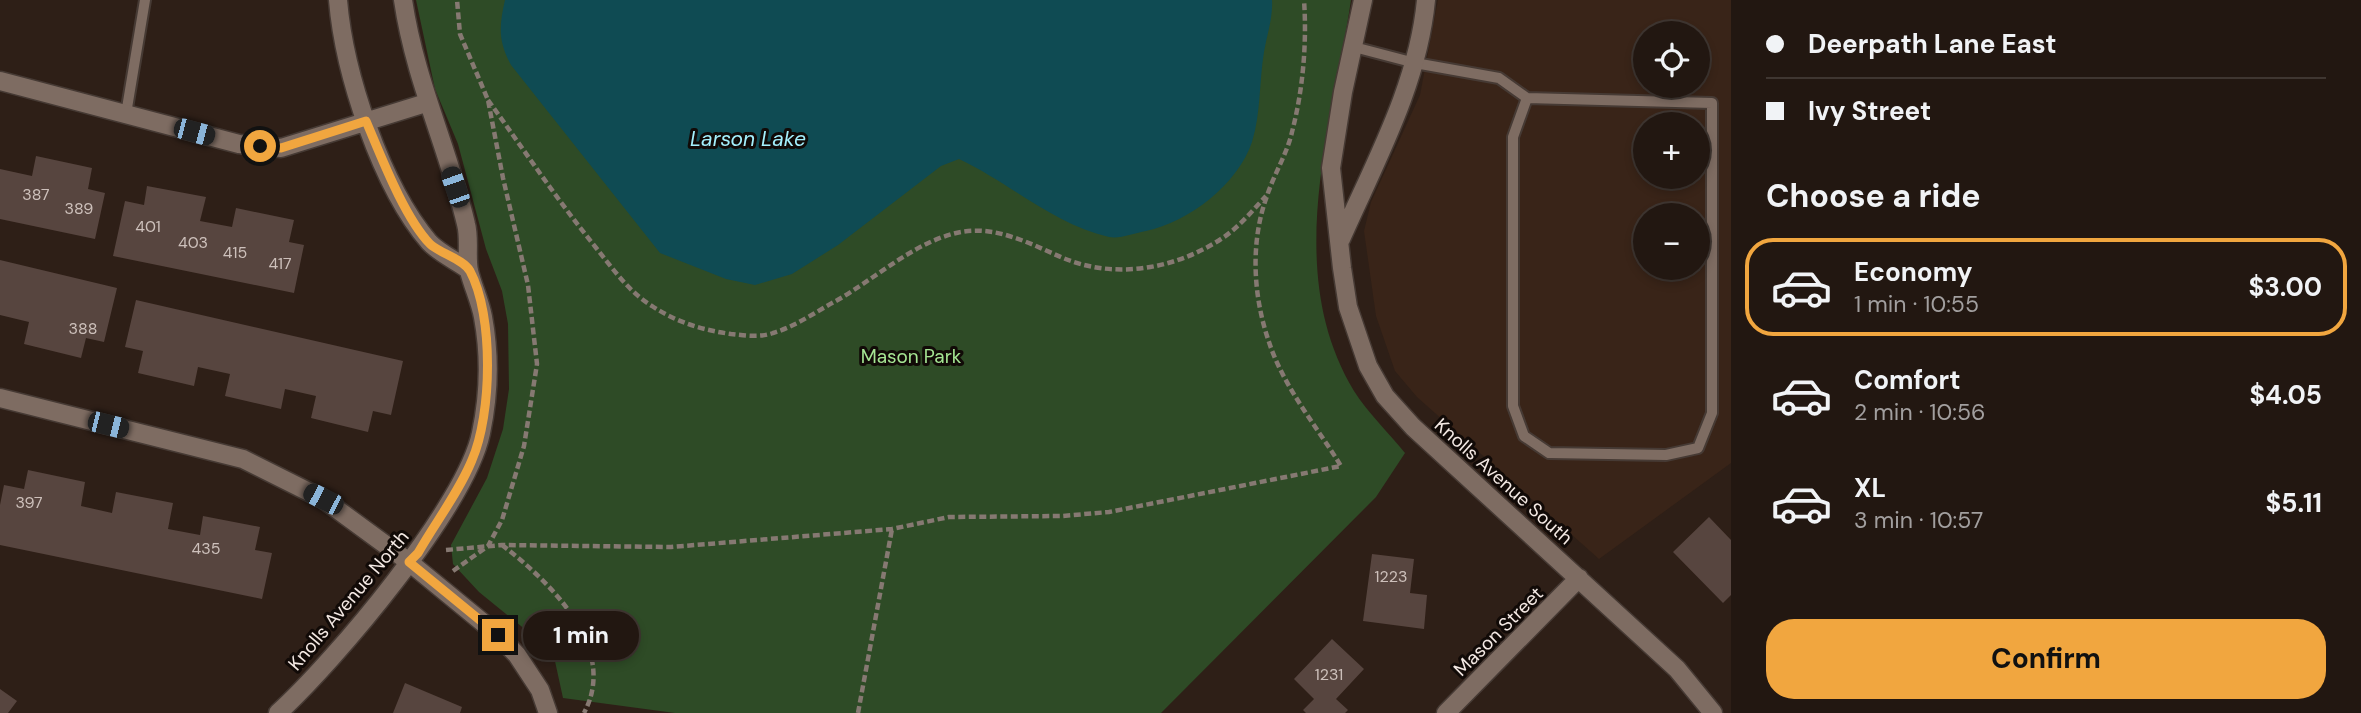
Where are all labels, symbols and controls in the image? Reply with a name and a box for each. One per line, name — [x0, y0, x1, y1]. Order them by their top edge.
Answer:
map controls — [1633, 21, 1710, 280]
button: locate — [1633, 21, 1710, 98]
text: Deerpath Lane East — [1808, 27, 2057, 61]
text: Ivy Street — [1808, 94, 1931, 128]
button: + — [1633, 112, 1710, 189]
car — [171, 116, 218, 148]
water label: Larson Lake — [690, 125, 806, 153]
route start — [244, 130, 276, 162]
car — [439, 164, 472, 210]
text: Choose a ride — [1766, 175, 1981, 217]
house number: 387 — [22, 184, 50, 205]
house number: 389 — [65, 198, 93, 219]
button: − — [1633, 203, 1710, 280]
house number: 401 — [135, 216, 161, 237]
house number: 403 — [178, 232, 208, 253]
house number: 415 — [223, 242, 247, 263]
house number: 417 — [268, 253, 292, 274]
text: Economy — [1854, 255, 1972, 289]
icon: car — [1770, 256, 1833, 319]
text: $3.00 — [2248, 270, 2322, 304]
text: 1 min · 10:55 — [1854, 289, 1979, 319]
house number: 388 — [69, 318, 97, 339]
park label: Mason Park — [861, 344, 962, 369]
text: Comfort — [1854, 363, 1960, 397]
icon: car — [1770, 364, 1833, 427]
text: $4.05 — [2249, 378, 2322, 412]
text: 2 min · 10:56 — [1854, 397, 1985, 427]
car — [86, 410, 131, 440]
street label: Knolls Avenue South — [1429, 413, 1578, 550]
text: XL — [1854, 471, 1886, 505]
icon: car — [1770, 472, 1833, 535]
car — [300, 480, 347, 518]
text: $5.11 — [2266, 486, 2322, 520]
house number: 397 — [15, 492, 43, 513]
text: 3 min · 10:57 — [1854, 505, 1983, 535]
street label: Knolls Avenue North — [282, 525, 414, 676]
house number: 435 — [192, 538, 220, 559]
house number: 1223 — [1375, 566, 1407, 587]
street label: Mason Street — [1448, 581, 1549, 682]
callout: 1 min — [522, 610, 638, 660]
route end — [482, 619, 514, 651]
button: Confirm — [1766, 619, 2326, 699]
text: 1 min — [553, 620, 609, 650]
house number: 1231 — [1315, 664, 1343, 685]

